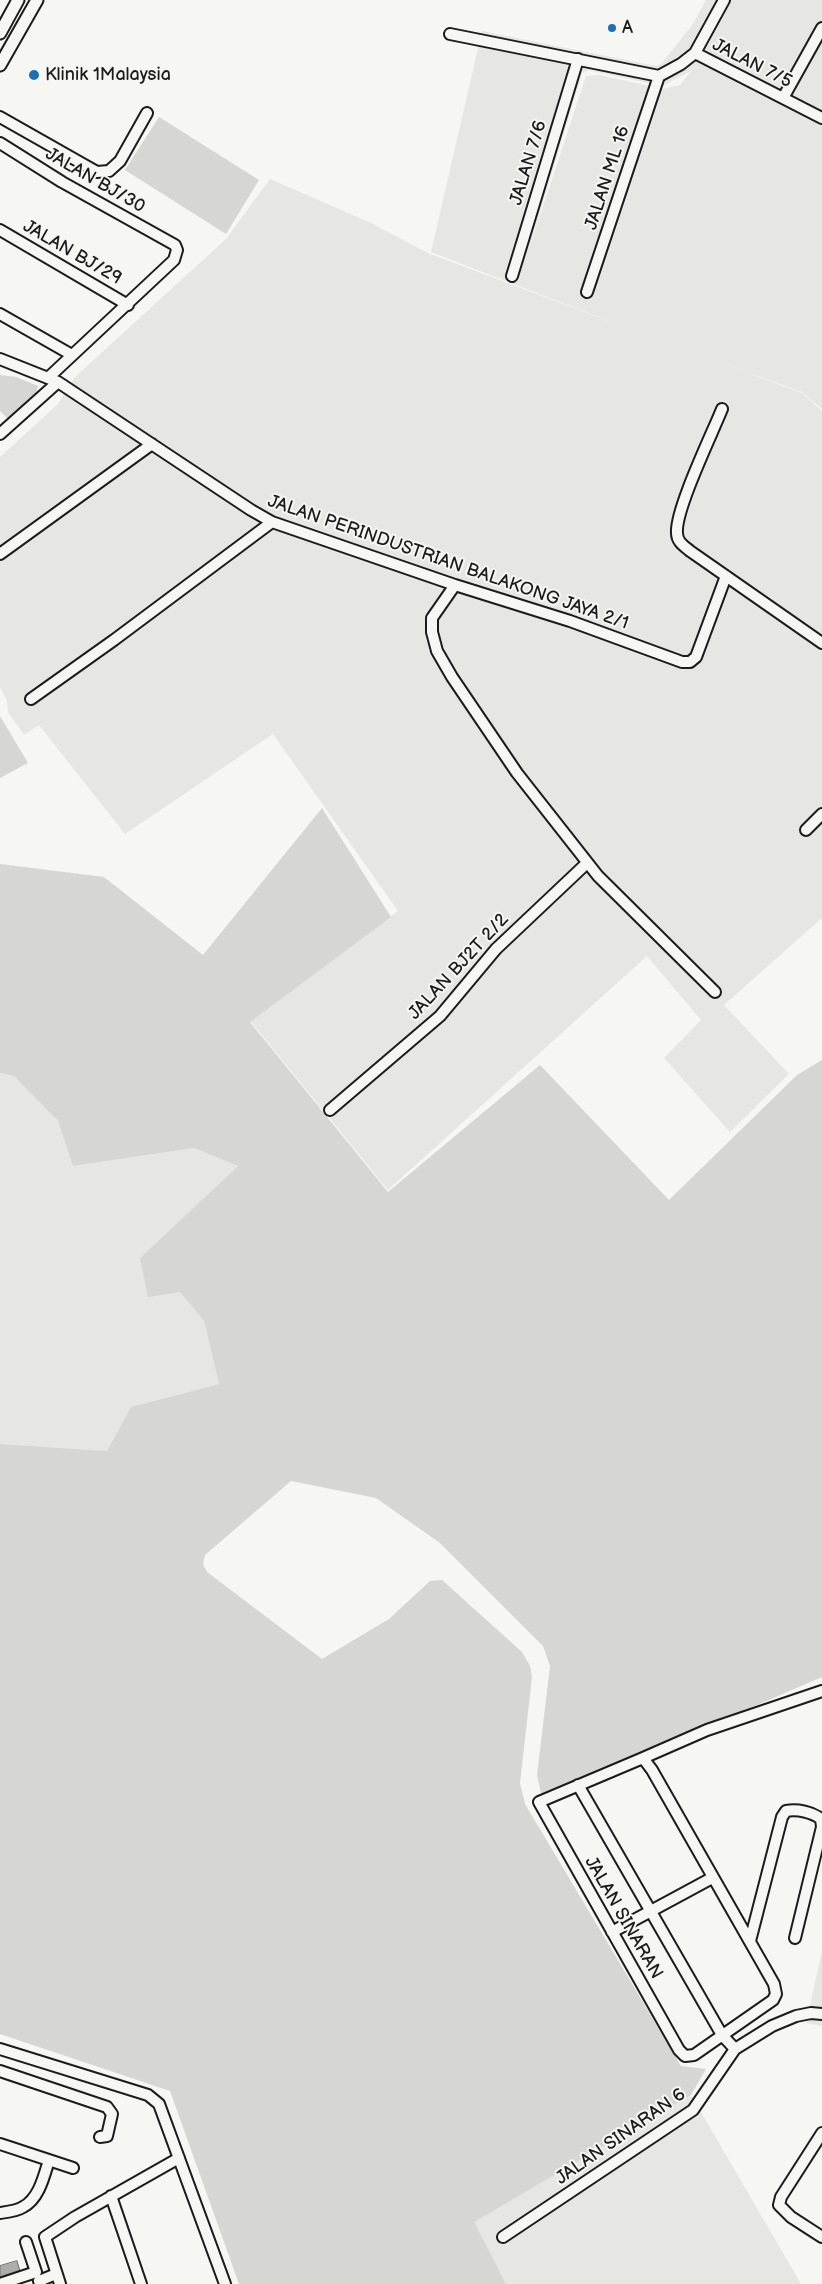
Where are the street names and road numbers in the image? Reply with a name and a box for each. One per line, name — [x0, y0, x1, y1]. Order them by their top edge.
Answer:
street label: JALAN 7/5 — [709, 35, 795, 93]
street label: JALAN 7/6 — [506, 118, 552, 208]
street label: JALAN ML 16 — [581, 123, 635, 233]
street label: JALAN BJ/30 — [41, 144, 149, 218]
street label: JALAN BJ/29 — [19, 216, 125, 290]
street label: JALAN PERINDUSTRIAN BALAKONG JAYA 2/1 — [265, 491, 631, 635]
street label: JALAN BJ2T 2/2 — [404, 910, 514, 1024]
street label: JALAN SINARAN — [579, 1853, 667, 1983]
street label: JALAN SINARAN 6 — [552, 2084, 690, 2190]

